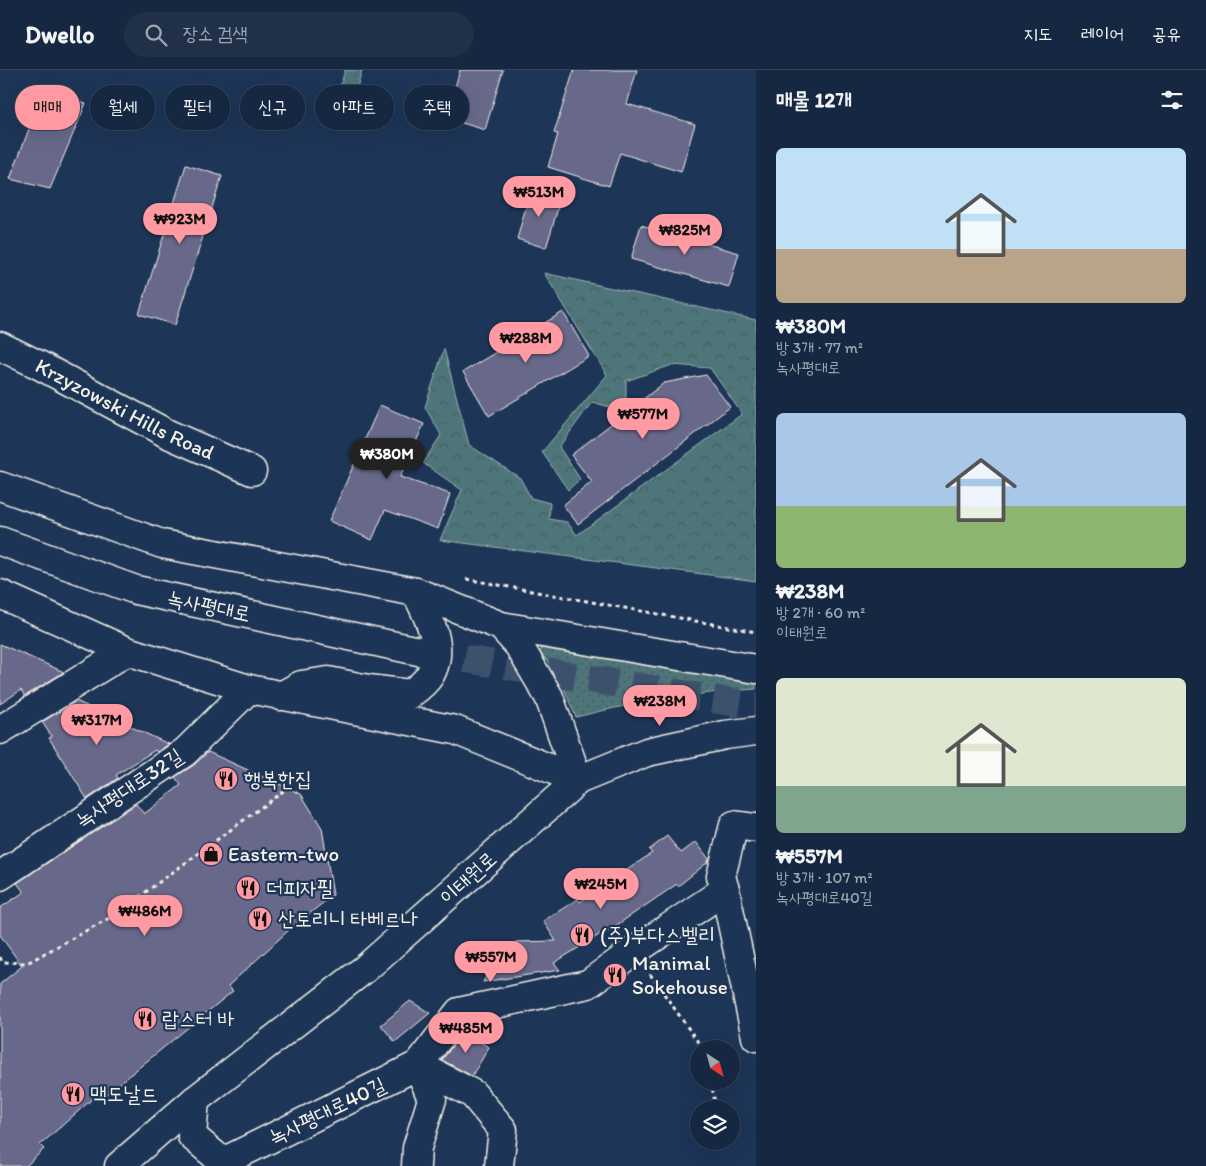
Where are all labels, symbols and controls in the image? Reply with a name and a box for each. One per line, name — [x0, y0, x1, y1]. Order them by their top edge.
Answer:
search box — [124, 12, 474, 57]
text: Dwello — [25, 20, 94, 49]
icon: search — [142, 21, 170, 49]
text: 장소 검색 — [182, 22, 248, 45]
text: 지도 — [1024, 23, 1053, 45]
text: 레이어 — [1081, 23, 1124, 45]
text: 공유 — [1152, 23, 1181, 45]
chip: 매매 — [15, 85, 80, 130]
chip: 월세 — [90, 85, 155, 130]
chip: 필터 — [165, 85, 230, 130]
chip: 신규 — [240, 85, 305, 130]
chip: 아파트 — [315, 85, 394, 130]
chip: 주택 — [404, 85, 469, 130]
icon: filters — [1158, 86, 1186, 114]
text: 매물 12개 — [776, 87, 852, 112]
pin: ₩513M — [504, 176, 574, 218]
icon: home — [936, 180, 1026, 270]
text: ₩513M — [514, 182, 564, 201]
pin: ₩923M — [145, 202, 215, 245]
text: ₩923M — [154, 209, 206, 228]
pin: ₩825M — [650, 214, 720, 256]
text: ₩825M — [659, 220, 711, 239]
text: ₩380M — [776, 313, 846, 338]
pin: ₩288M — [491, 322, 561, 364]
text: ₩288M — [500, 328, 552, 347]
text: 방 3개 · 77 m² — [776, 338, 863, 357]
street label: Krzyzowski Hills Road — [32, 353, 218, 465]
text: 녹사평대로 — [776, 358, 840, 377]
pin: ₩577M — [608, 398, 678, 440]
text: ₩577M — [618, 404, 668, 423]
pin: ₩380M — [352, 438, 422, 480]
text: ₩380M — [360, 444, 414, 463]
icon: home — [936, 445, 1026, 535]
text: ₩238M — [776, 578, 844, 603]
street label: 녹사평대로 — [165, 584, 253, 627]
text: 방 2개 · 60 m² — [776, 603, 865, 622]
text: 이태원로 — [776, 623, 828, 642]
pin: ₩238M — [625, 684, 695, 727]
text: ₩238M — [634, 691, 686, 710]
pin: ₩317M — [62, 704, 132, 746]
text: ₩317M — [72, 710, 122, 729]
icon: home — [936, 710, 1026, 800]
street label: 녹사평대로32길 — [70, 743, 187, 833]
restaurant icon: 행복한집 — [213, 766, 239, 792]
place label: 행복한집 — [244, 766, 312, 791]
shop icon: Eastern-two — [198, 841, 224, 867]
place label: Eastern-two — [228, 841, 339, 866]
text: ₩557M — [776, 843, 843, 868]
street label: 이태원로 — [434, 846, 501, 910]
pin: ₩245M — [566, 868, 636, 910]
text: 방 3개 · 107 m² — [776, 868, 872, 887]
text: ₩245M — [575, 874, 627, 893]
restaurant icon: 더피자필 — [235, 875, 261, 901]
place label: 더피자필 — [266, 875, 334, 900]
text: 녹사평대로40길 — [776, 888, 873, 907]
pin: ₩486M — [110, 894, 180, 937]
text: ₩486M — [118, 901, 172, 920]
restaurant icon: 산토리니 타베르나 — [247, 906, 273, 932]
place label: 산토리니 타베르나 — [278, 906, 418, 931]
restaurant icon: (주)부다스벨리 — [569, 922, 595, 948]
place label: (주)부다스벨리 — [600, 922, 715, 947]
pin: ₩557M — [456, 940, 526, 983]
text: ₩557M — [466, 947, 517, 966]
place label: Manimal Sokehouse — [632, 950, 728, 999]
restaurant icon: Manimal Sokehouse — [602, 962, 628, 988]
restaurant icon: 랍스터 바 — [132, 1006, 158, 1032]
place label: 랍스터 바 — [162, 1006, 234, 1031]
pin: ₩485M — [431, 1012, 501, 1054]
text: ₩485M — [439, 1018, 493, 1037]
north arrow — [690, 1040, 740, 1090]
map controls — [690, 1040, 740, 1150]
street label: 녹사평대로40길 — [264, 1071, 389, 1150]
restaurant icon: 맥도날드 — [60, 1081, 86, 1107]
place label: 맥도날드 — [90, 1081, 158, 1106]
button: layers — [690, 1100, 740, 1150]

